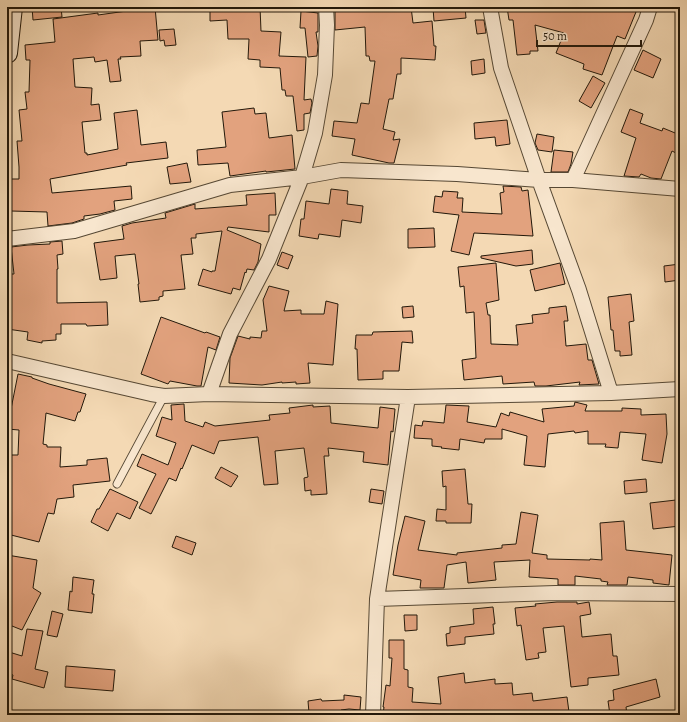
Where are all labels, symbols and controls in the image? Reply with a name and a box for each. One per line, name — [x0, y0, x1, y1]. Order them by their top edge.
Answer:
scale bar — [537, 22, 641, 48]
text: 50 m — [543, 28, 567, 44]

